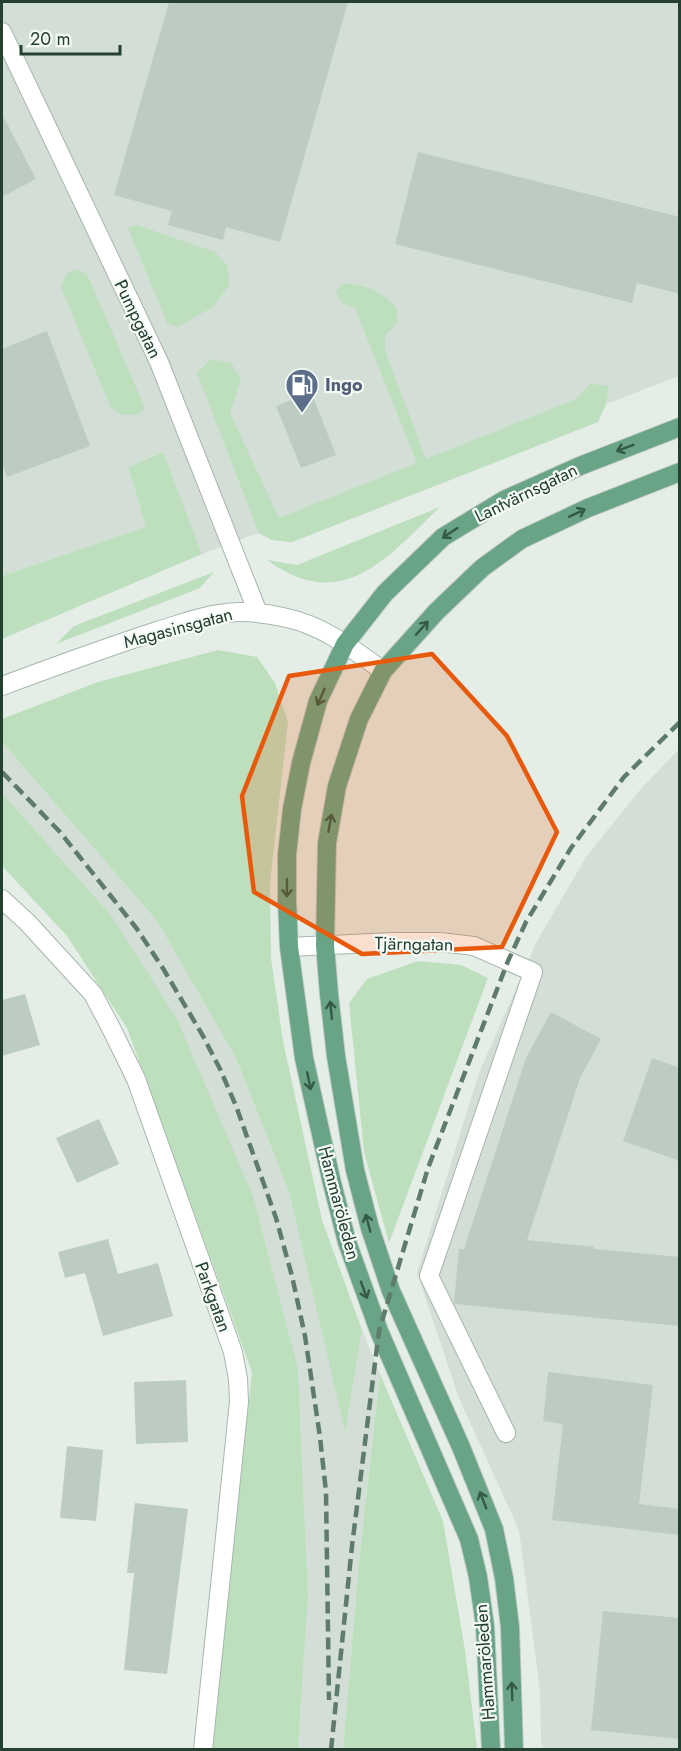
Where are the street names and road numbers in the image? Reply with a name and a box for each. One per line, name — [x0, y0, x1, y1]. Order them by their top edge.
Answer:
street label: Pumpgatan — [108, 275, 168, 363]
street label: Lantvärnsgatan — [470, 457, 582, 529]
street label: Magasinsgatan — [120, 601, 236, 655]
street label: Tjärngatan — [374, 930, 454, 958]
street label: Hammaröleden — [311, 1143, 367, 1263]
street label: Parkgatan — [188, 1258, 238, 1336]
street label: Hammaröleden — [468, 1603, 502, 1721]

